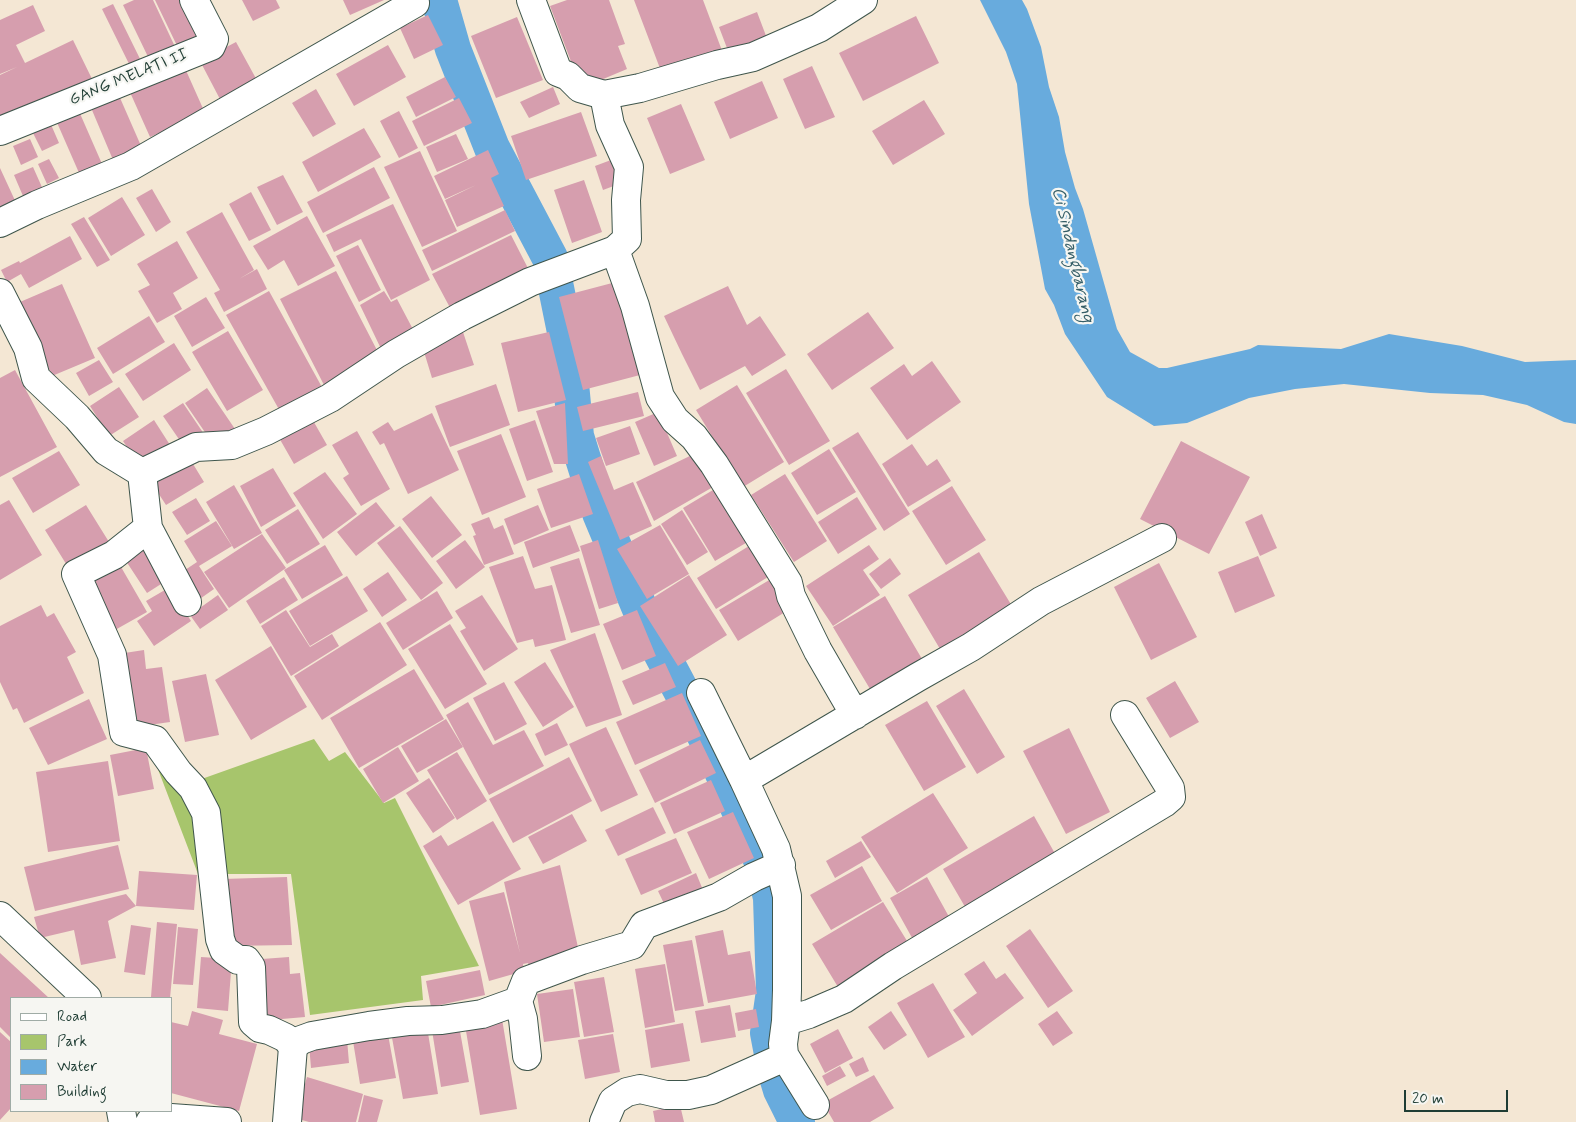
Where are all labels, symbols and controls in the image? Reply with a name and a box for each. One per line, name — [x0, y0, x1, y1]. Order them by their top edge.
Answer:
street label: GANG MELATI II — [67, 46, 191, 110]
water label: Ci Sindangbarang — [1046, 185, 1098, 325]
legend — [10, 997, 172, 1112]
text: Road — [57, 1007, 87, 1027]
text: Park — [57, 1032, 87, 1052]
text: Water — [57, 1057, 97, 1077]
scale bar — [1406, 1080, 1510, 1112]
text: Building — [57, 1082, 107, 1102]
text: 20 m — [1412, 1089, 1444, 1109]

